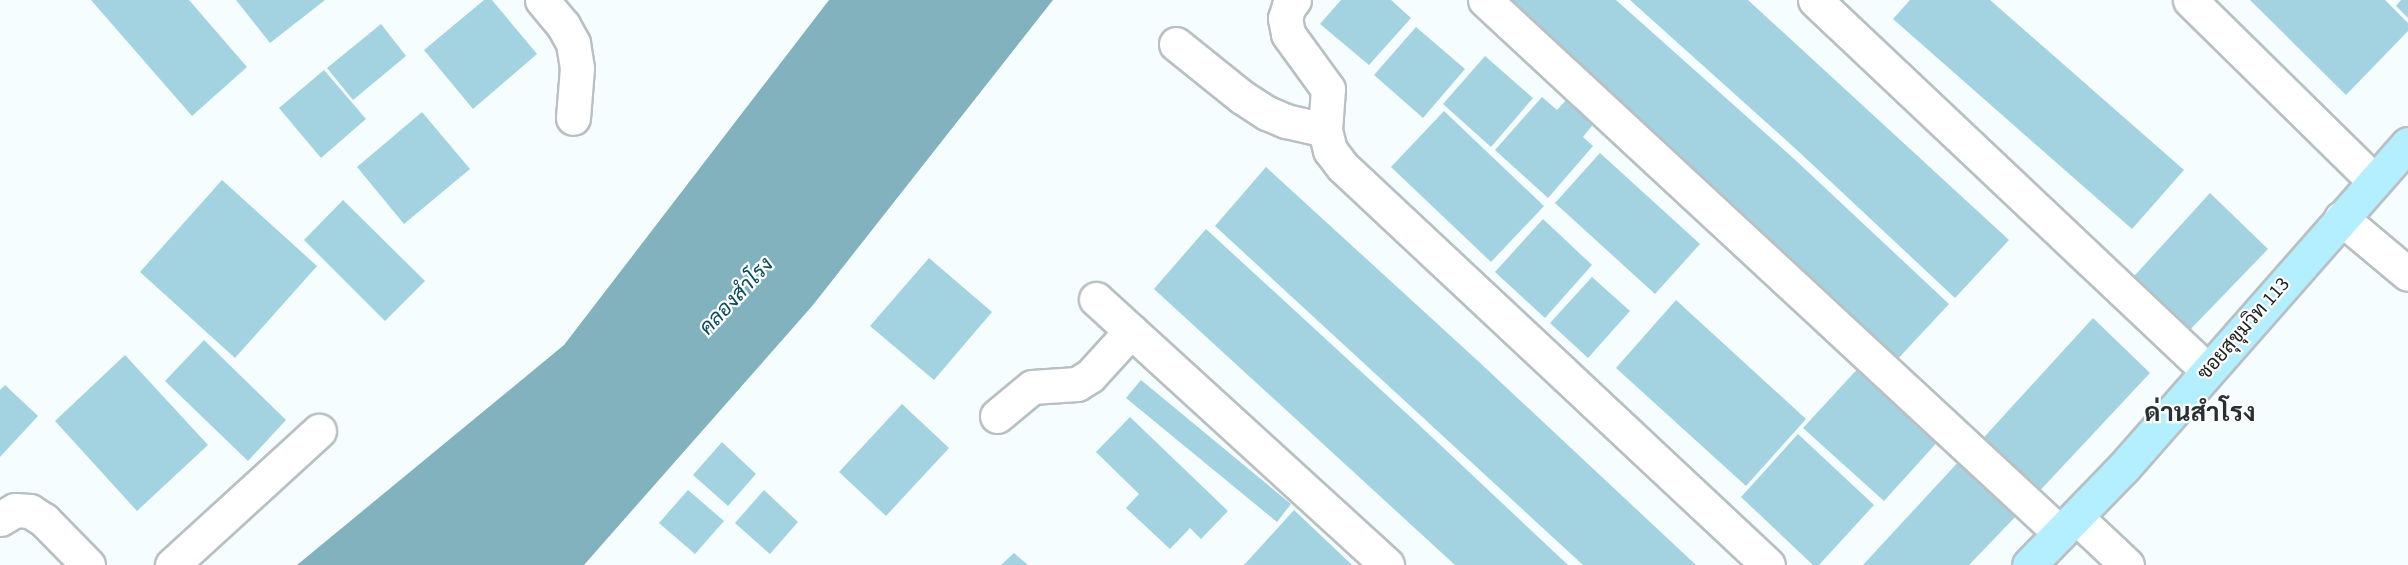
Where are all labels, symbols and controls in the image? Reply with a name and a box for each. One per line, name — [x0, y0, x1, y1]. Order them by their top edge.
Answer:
water label: คลองสำโรง — [694, 252, 778, 340]
street label: ซอยสุขุมวิท 113 — [2193, 273, 2295, 385]
district label: ด่านสำโรง — [2144, 397, 2256, 429]

